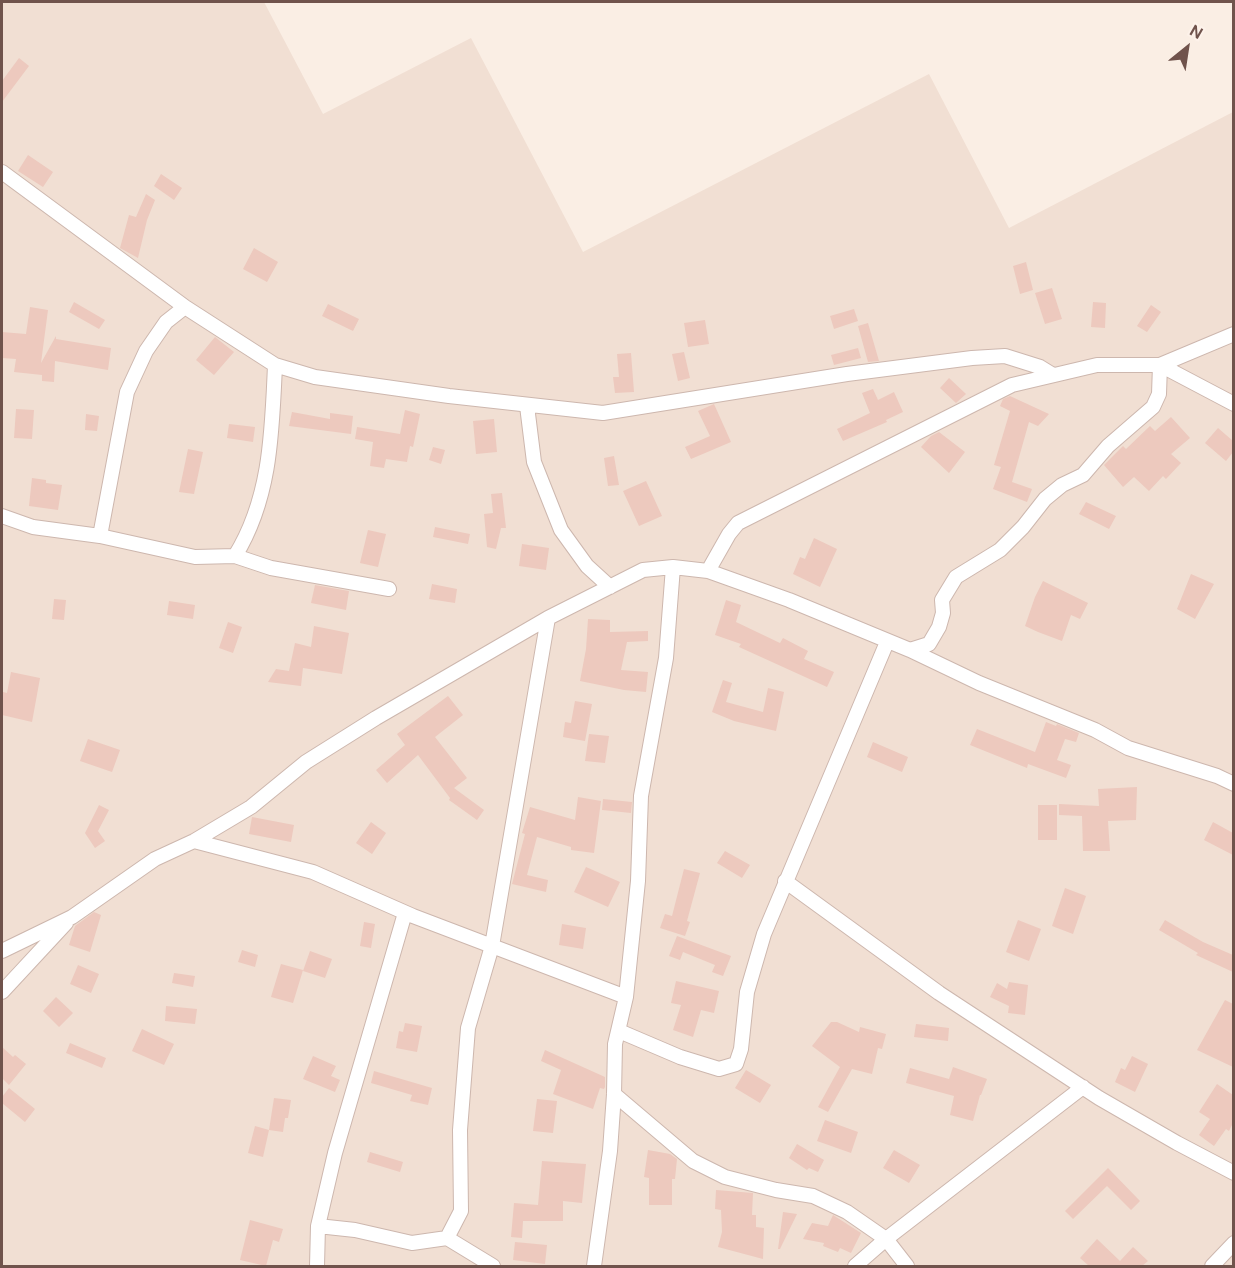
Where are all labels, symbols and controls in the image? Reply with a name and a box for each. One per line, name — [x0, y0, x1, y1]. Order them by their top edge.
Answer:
north arrow — [1157, 18, 1217, 78]
text: N — [1186, 20, 1207, 44]

